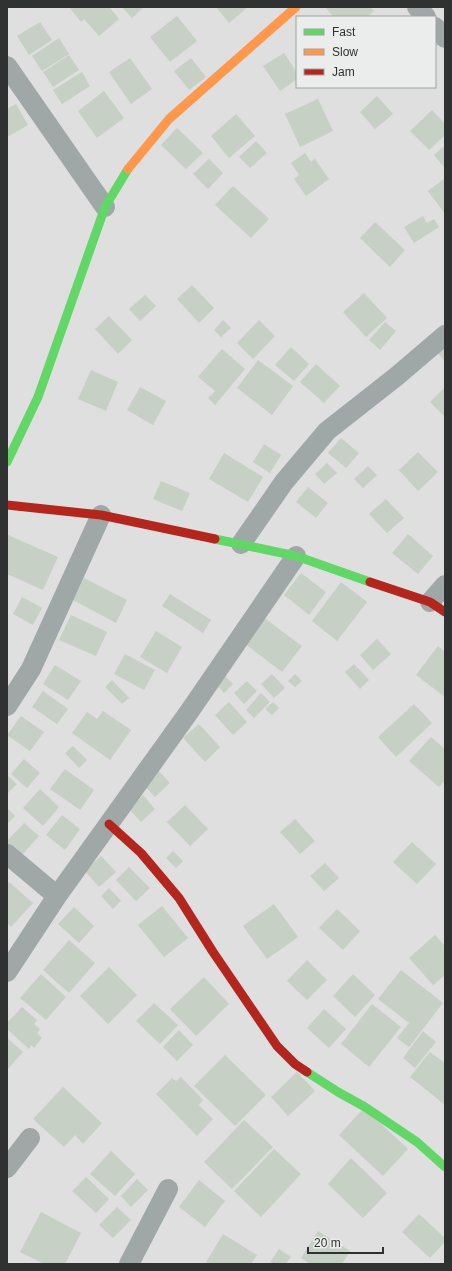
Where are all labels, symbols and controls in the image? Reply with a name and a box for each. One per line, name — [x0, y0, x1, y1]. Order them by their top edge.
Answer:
legend — [296, 16, 436, 88]
text: Fast — [332, 25, 356, 39]
text: Slow — [332, 45, 358, 59]
text: Jam — [332, 65, 355, 79]
scale bar — [308, 1229, 383, 1255]
text: 20 m — [314, 1236, 341, 1250]

